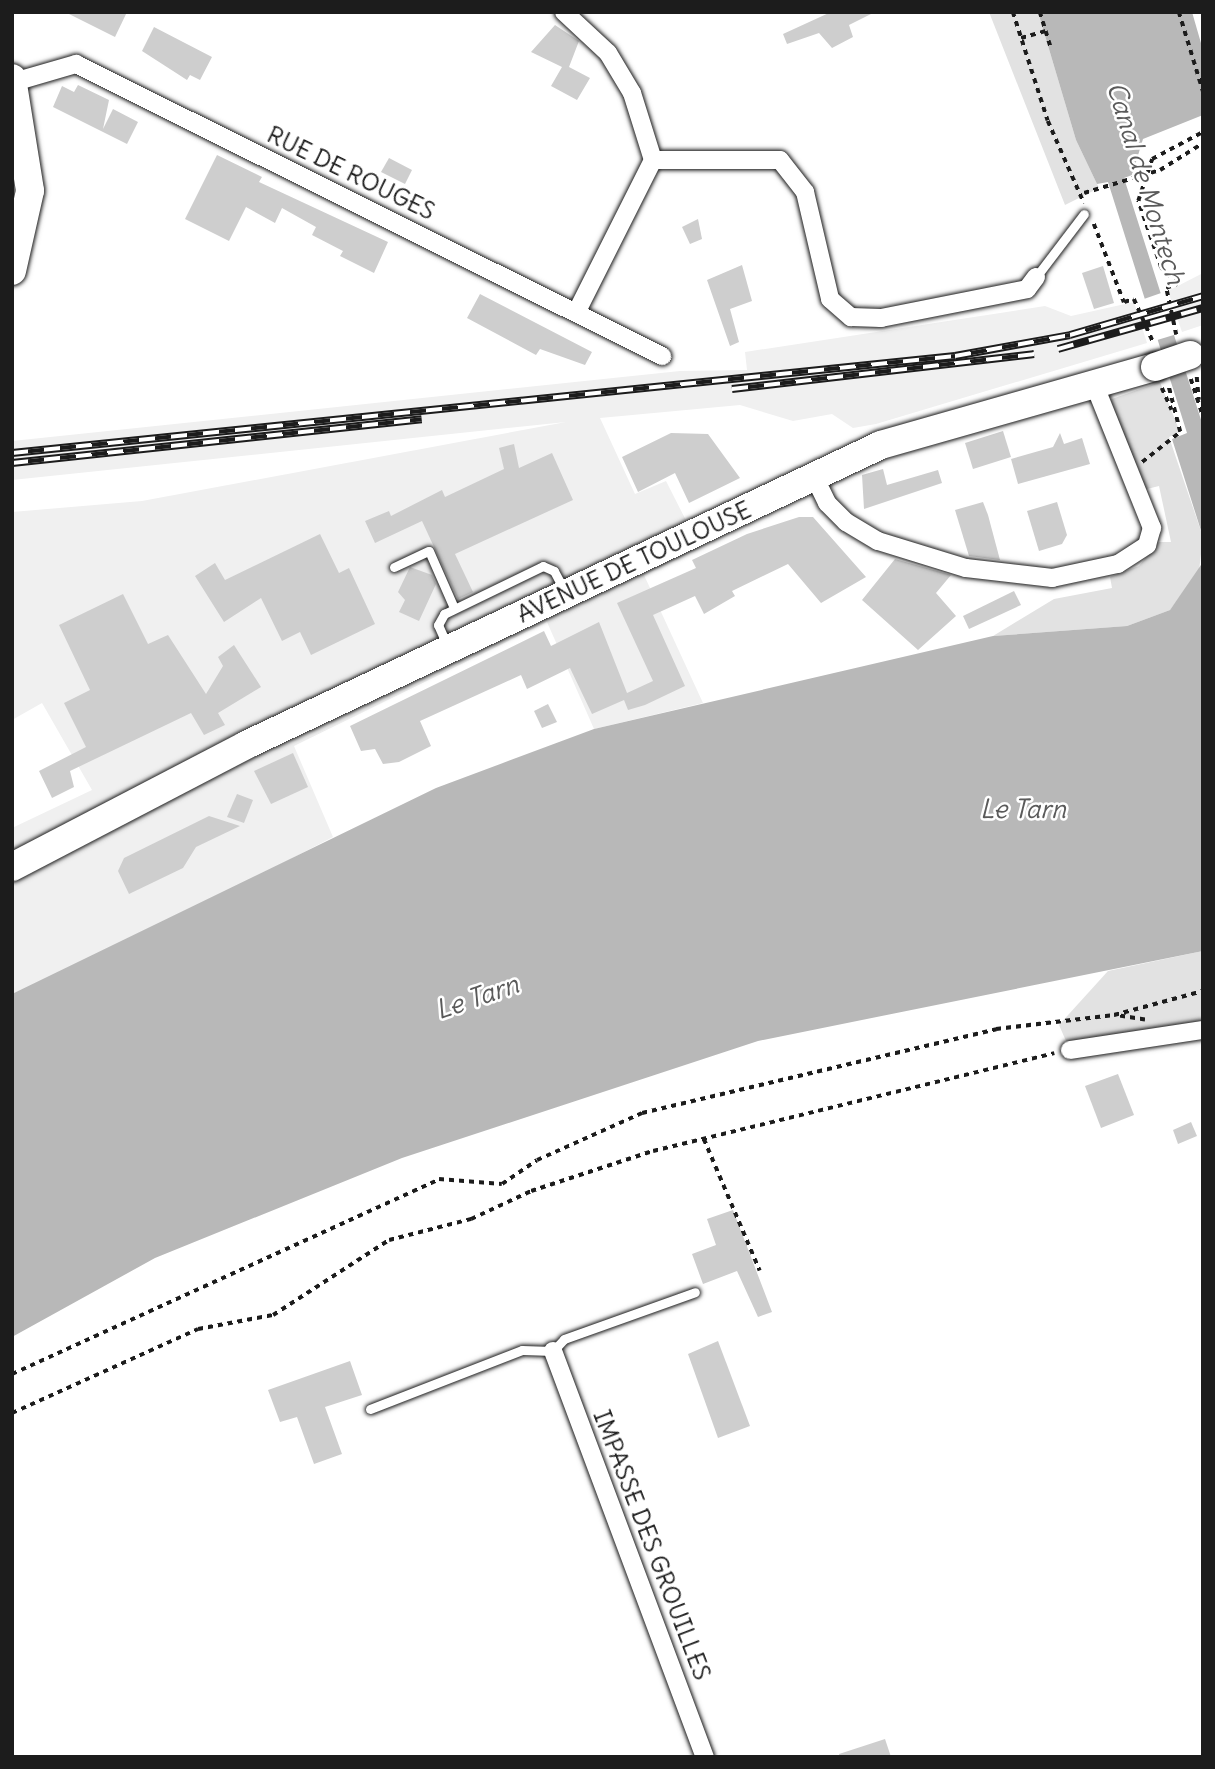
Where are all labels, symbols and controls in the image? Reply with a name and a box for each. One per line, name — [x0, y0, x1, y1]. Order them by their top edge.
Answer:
water label: Canal de Montech — [1100, 78, 1192, 288]
street label: RUE DE ROUGES — [262, 120, 440, 226]
street label: AVENUE DE TOULOUSE — [512, 495, 756, 629]
water label: Le Tarn — [980, 793, 1066, 825]
water label: Le Tarn — [431, 968, 523, 1026]
street label: IMPASSE DES GROUILLES — [587, 1406, 717, 1684]

